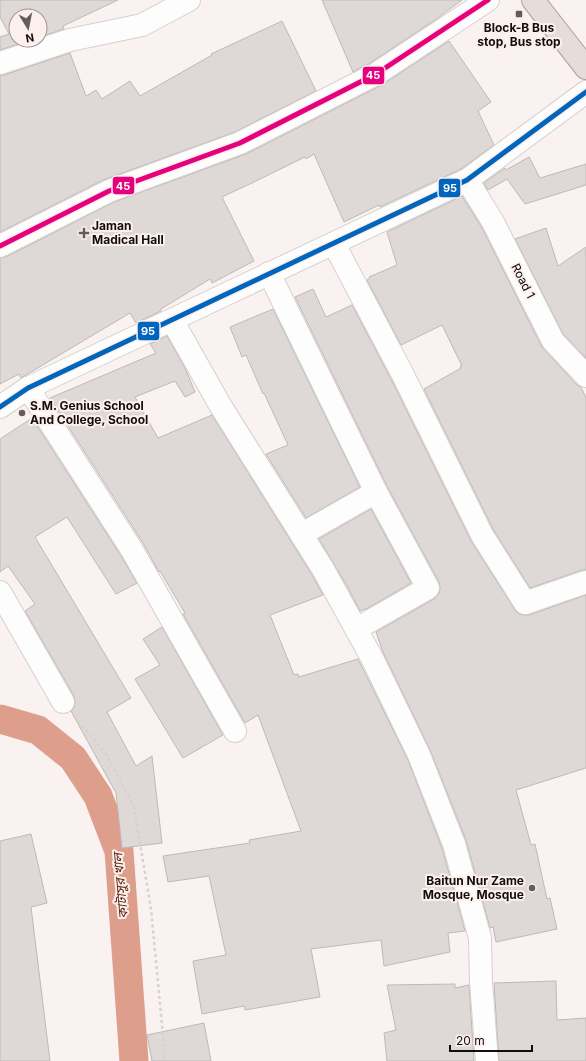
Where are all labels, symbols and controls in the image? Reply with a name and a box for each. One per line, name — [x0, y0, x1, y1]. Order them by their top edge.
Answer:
north arrow — [8, 8, 48, 48]
marker: Block-B Bus stop, Bus stop — [514, 9, 524, 19]
place label: Block-B Bus stop, Bus stop — [477, 20, 561, 49]
text: N — [24, 30, 35, 45]
line badge: 45 — [362, 66, 385, 85]
text: 45 — [366, 68, 380, 82]
line badge: 45 — [112, 176, 135, 195]
line badge: 95 — [438, 178, 461, 198]
text: 45 — [116, 179, 130, 193]
text: 95 — [443, 181, 457, 195]
place label: Jaman Madical Hall — [92, 218, 164, 247]
marker: Jaman Madical Hall — [79, 228, 89, 238]
street label: Road 1 — [508, 261, 539, 301]
line badge: 95 — [137, 321, 160, 341]
text: 95 — [141, 324, 155, 338]
place label: S.M. Genius School And College, School — [30, 398, 148, 427]
marker: S.M. Genius School And College, School — [17, 408, 27, 418]
water label: কাটাসুর খাল — [109, 850, 131, 919]
place label: Baitun Nur Zame Mosque, Mosque — [423, 873, 524, 902]
marker: Baitun Nur Zame Mosque, Mosque — [527, 883, 537, 893]
scale bar — [450, 1027, 532, 1053]
text: 20 m — [456, 1033, 485, 1048]

